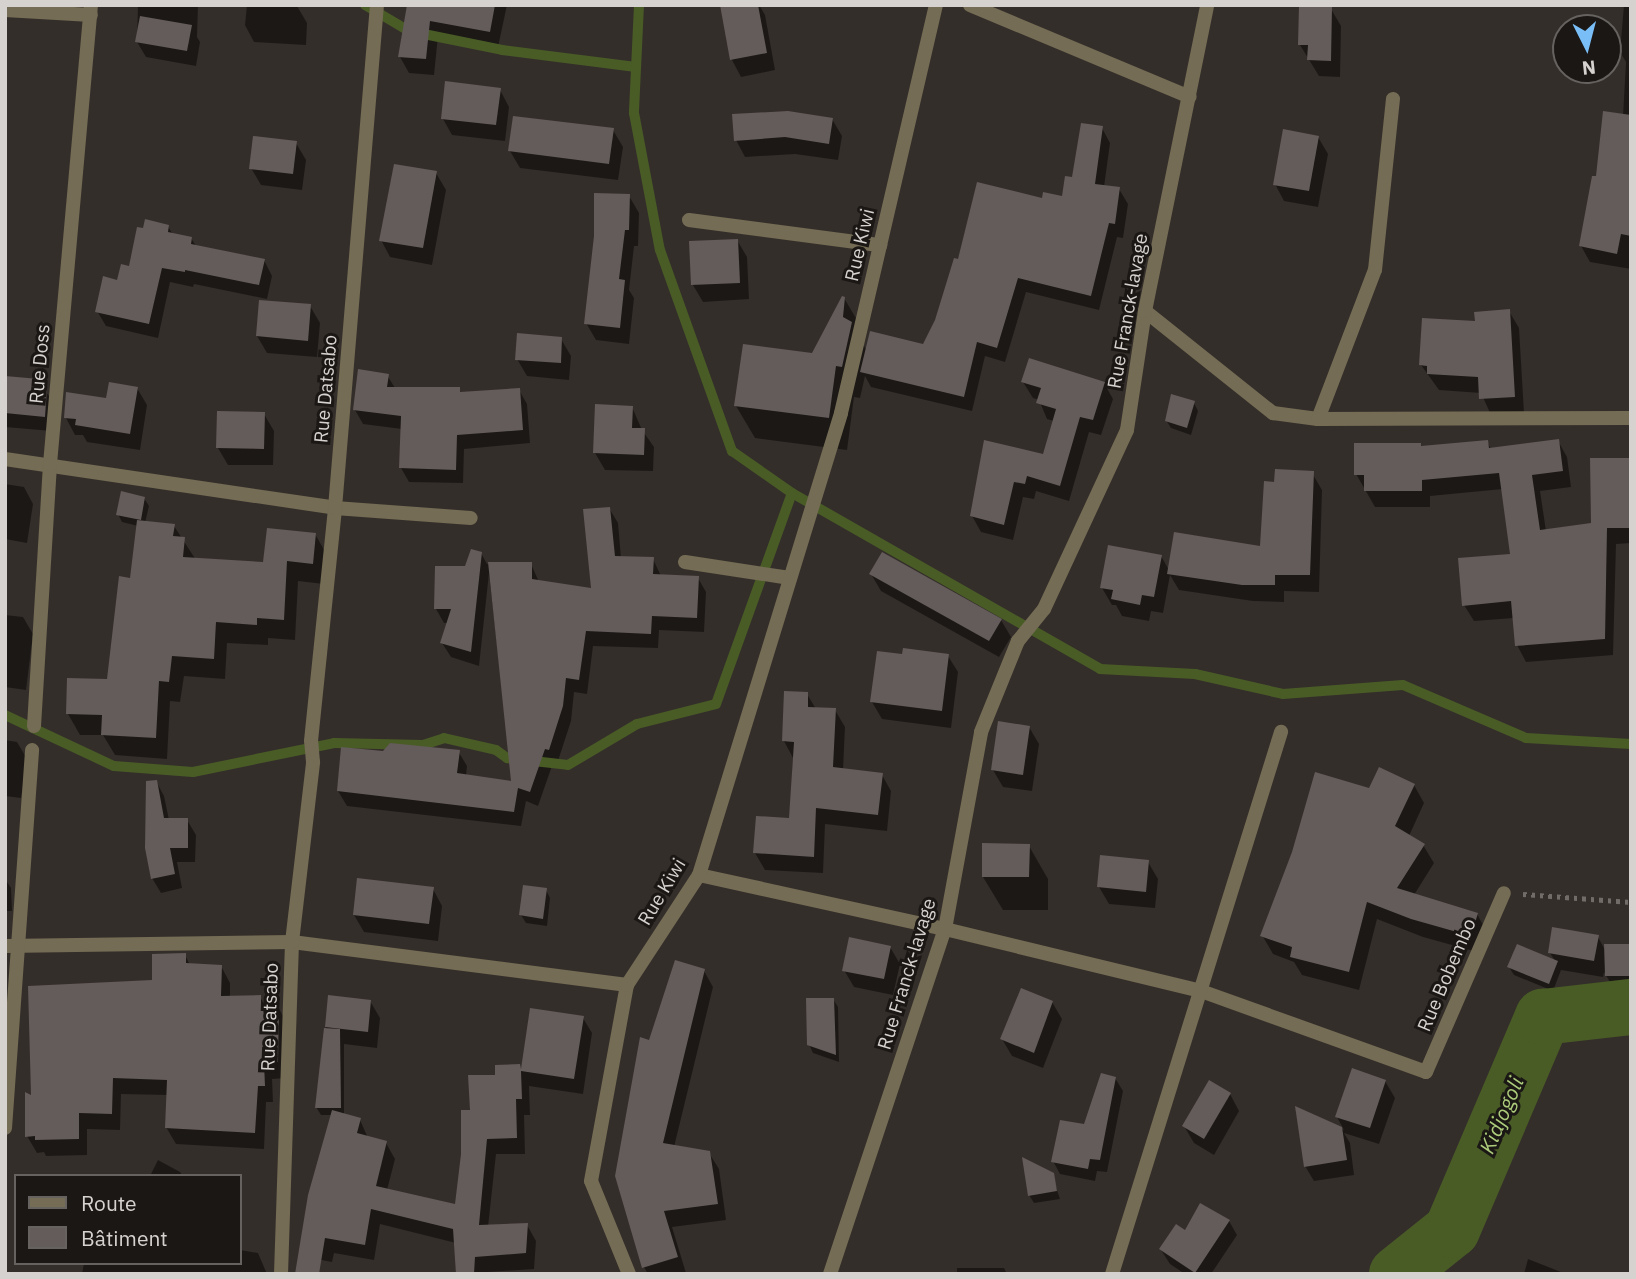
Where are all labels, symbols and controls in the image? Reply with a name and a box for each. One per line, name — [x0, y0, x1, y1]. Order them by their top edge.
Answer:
north arrow — [1552, 14, 1622, 84]
text: N — [1581, 55, 1597, 81]
street label: Rue Kiwi — [841, 206, 879, 284]
street label: Rue Franck-lavage — [1103, 232, 1153, 390]
street label: Rue Doss — [25, 323, 55, 405]
street label: Rue Datsabo — [310, 334, 342, 444]
street label: Rue Kiwi — [633, 854, 691, 930]
street label: Rue Franck-lavage — [873, 896, 941, 1052]
street label: Rue Bobembo — [1413, 915, 1481, 1035]
street label: Rue Datsabo — [257, 962, 283, 1072]
water label: Kidjogoli — [1474, 1073, 1528, 1157]
legend — [14, 1174, 242, 1265]
text: Route — [81, 1189, 137, 1217]
text: Bâtiment — [81, 1224, 168, 1252]

